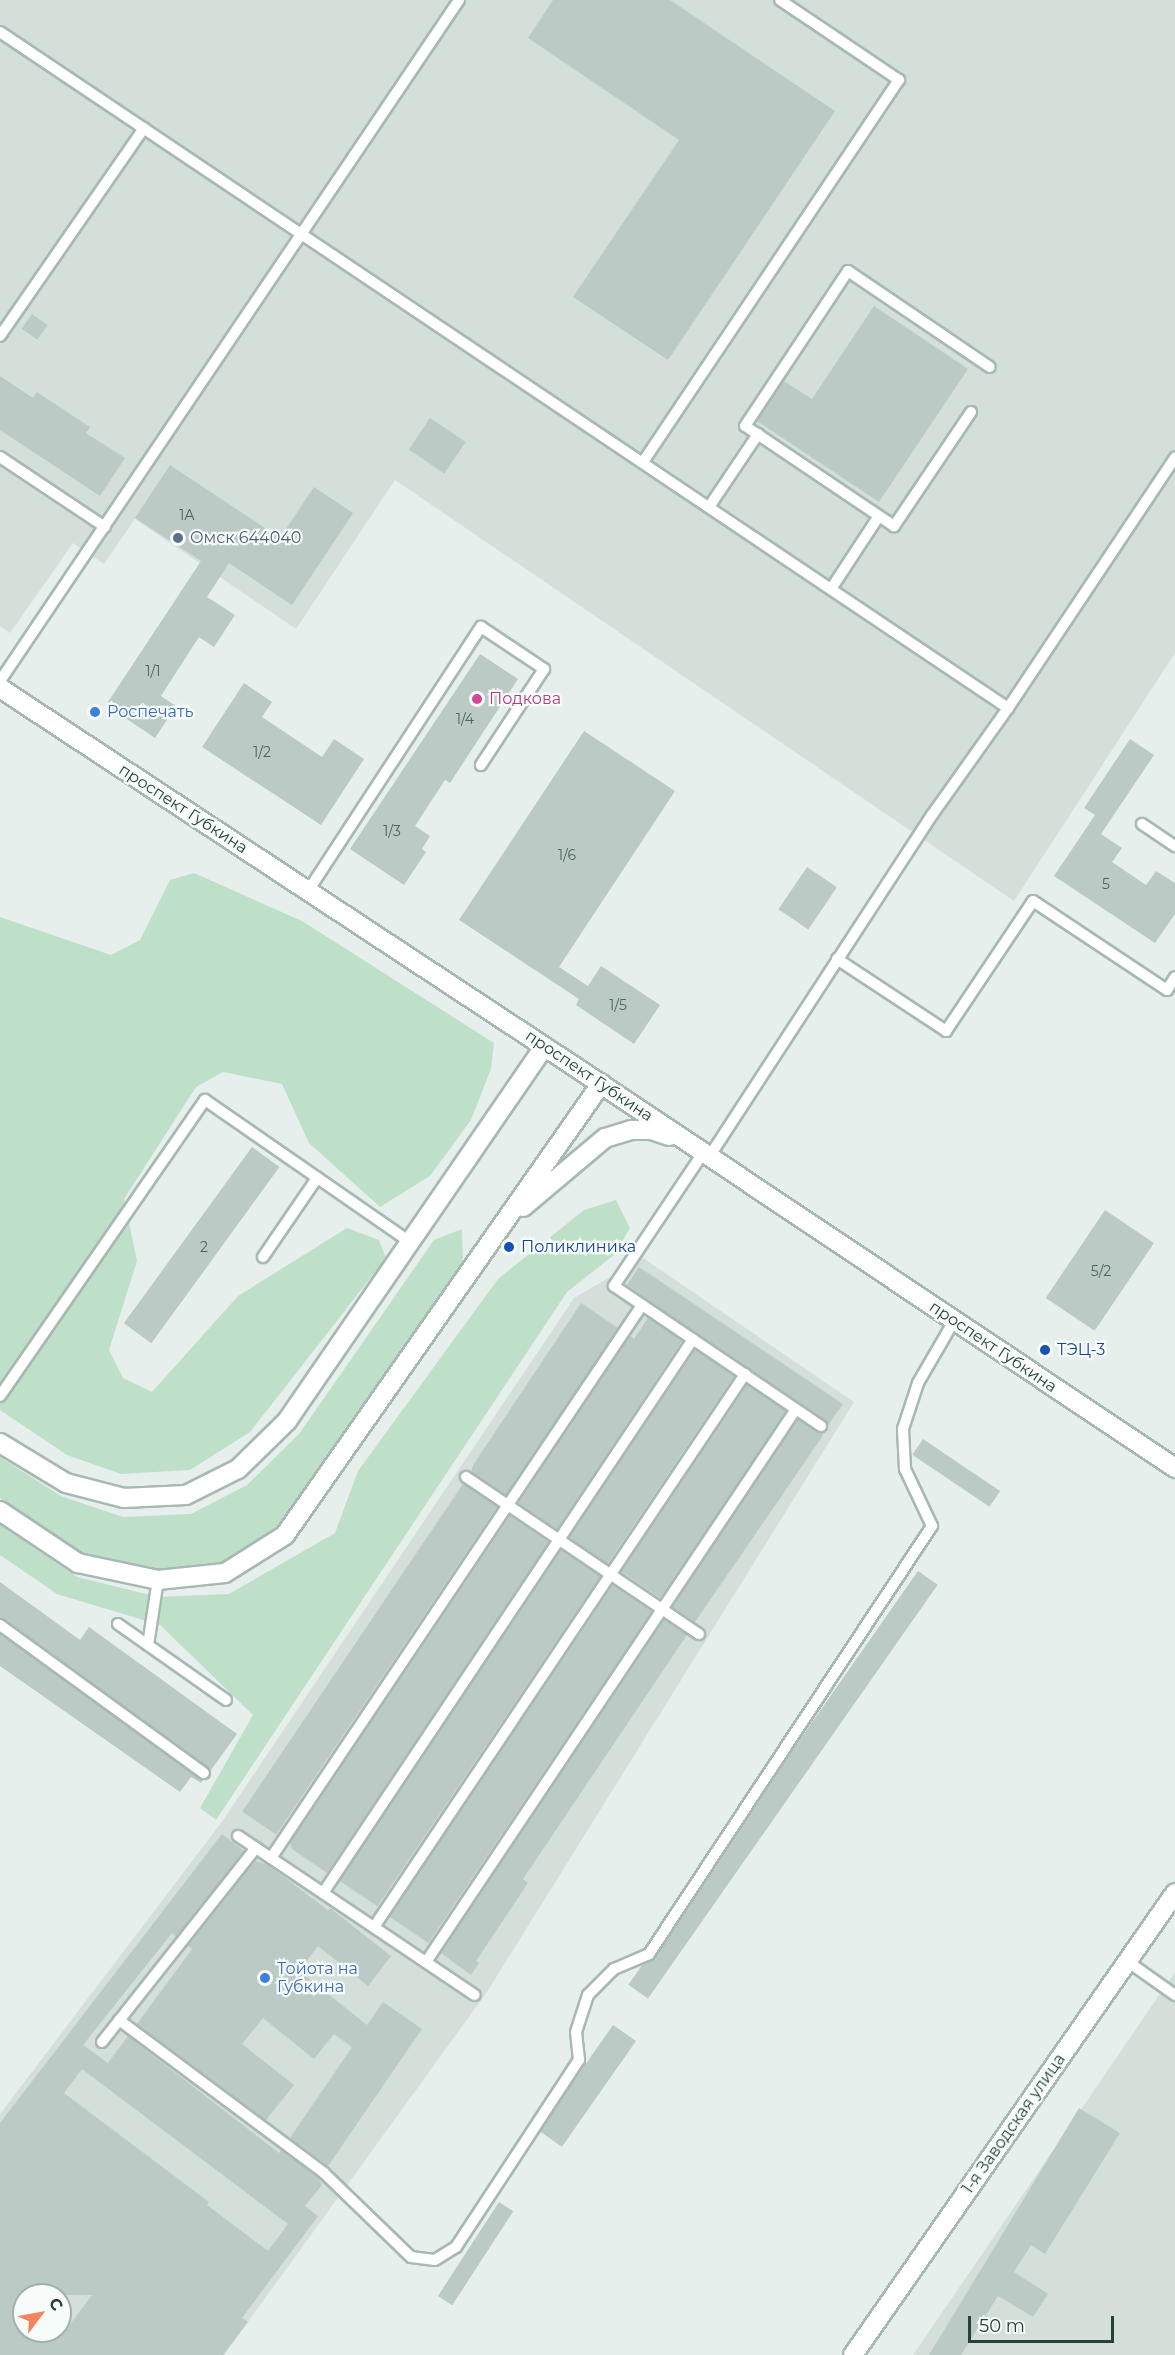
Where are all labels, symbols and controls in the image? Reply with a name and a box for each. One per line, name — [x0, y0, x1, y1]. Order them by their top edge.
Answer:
house number: 1А — [179, 507, 195, 523]
place label: Омск 644040 — [190, 528, 301, 548]
marker: Омск 644040 — [171, 531, 185, 545]
house number: 1/1 — [145, 663, 161, 679]
place label: Подкова — [489, 689, 561, 709]
marker: Подкова — [470, 692, 484, 706]
place label: Роспечать — [107, 702, 193, 722]
marker: Роспечать — [88, 705, 102, 719]
house number: 1/4 — [456, 711, 474, 727]
house number: 1/2 — [253, 744, 271, 760]
street label: проспект Губкина — [115, 760, 251, 858]
house number: 1/3 — [383, 823, 401, 839]
house number: 1/6 — [558, 847, 576, 863]
house number: 5 — [1102, 876, 1110, 892]
house number: 1/5 — [609, 997, 627, 1013]
street label: проспект Губкина — [522, 1026, 656, 1126]
place label: Поликлиника — [521, 1237, 636, 1257]
house number: 2 — [200, 1239, 208, 1255]
marker: Поликлиника — [502, 1240, 516, 1254]
house number: 5/2 — [1091, 1263, 1111, 1279]
street label: проспект Губкина — [926, 1297, 1060, 1397]
place label: ТЭЦ-3 — [1057, 1340, 1105, 1360]
marker: ТЭЦ-3 — [1038, 1343, 1052, 1357]
place label: Тойота на Губкина — [277, 1959, 358, 1997]
marker: Тойота на Губкина — [258, 1971, 272, 1985]
street label: 1-я Заводская улица — [958, 2050, 1070, 2198]
north arrow — [12, 2283, 72, 2343]
text: С — [45, 2294, 67, 2314]
scale bar — [971, 2304, 1116, 2342]
text: 50 m — [979, 2315, 1025, 2337]

